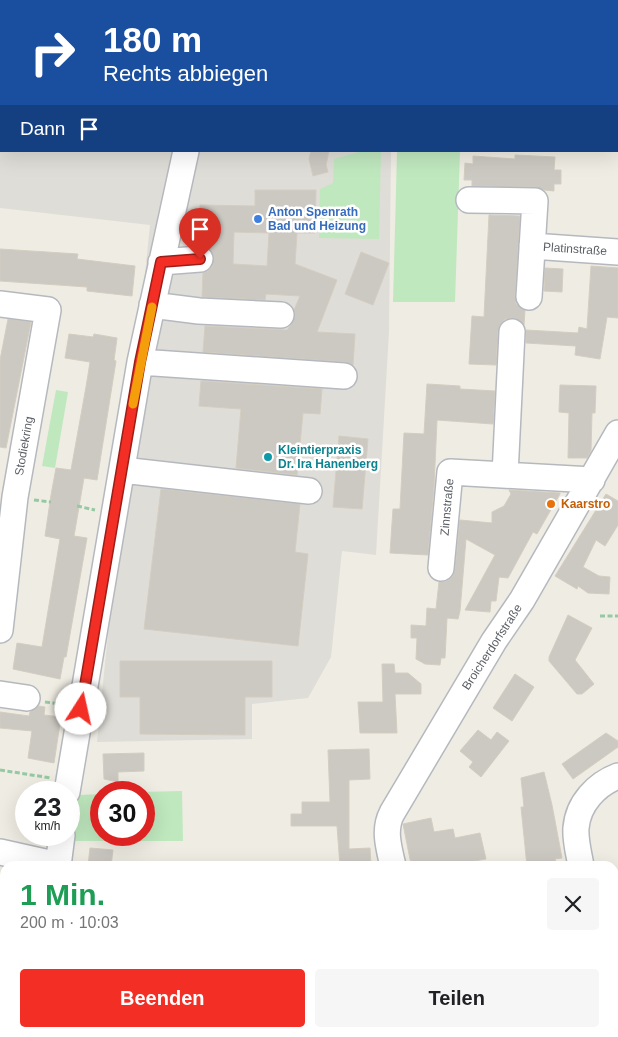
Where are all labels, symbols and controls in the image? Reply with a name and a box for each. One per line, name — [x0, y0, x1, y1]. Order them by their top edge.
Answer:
icon: right — [20, 20, 85, 85]
text: 180 m — [103, 20, 202, 59]
text: Rechts abbiegen — [103, 61, 268, 86]
icon: arrive — [75, 115, 103, 143]
text: Dann — [20, 118, 65, 139]
place label: Anton Spenrath Bad und Heizung — [268, 205, 366, 233]
pin — [179, 208, 221, 259]
marker: Anton Spenrath Bad und Heizung — [252, 213, 264, 225]
icon: arrive — [186, 215, 214, 243]
street label: Platinstraße — [543, 240, 608, 258]
street label: Stodiekring — [12, 415, 36, 477]
place label: Kleintierpraxis Dr. Ira Hanenberg — [278, 443, 378, 471]
marker: Kleintierpraxis Dr. Ira Hanenberg — [262, 451, 274, 463]
street label: Zinnstraße — [438, 478, 457, 536]
place label: Kaarstro — [561, 497, 610, 511]
marker: Kaarstro — [545, 498, 557, 510]
street label: Broicherdorfstraße — [459, 601, 525, 692]
position arrow — [54, 682, 106, 734]
speed limit sign: 30 — [90, 781, 155, 846]
text: 23 — [34, 793, 61, 821]
text: km/h — [34, 819, 61, 833]
text: 1 Min. — [20, 878, 105, 911]
button: close — [547, 878, 599, 930]
text: 200 m · 10:03 — [20, 914, 119, 931]
button: Beenden — [20, 969, 305, 1027]
button: Teilen — [315, 969, 599, 1027]

